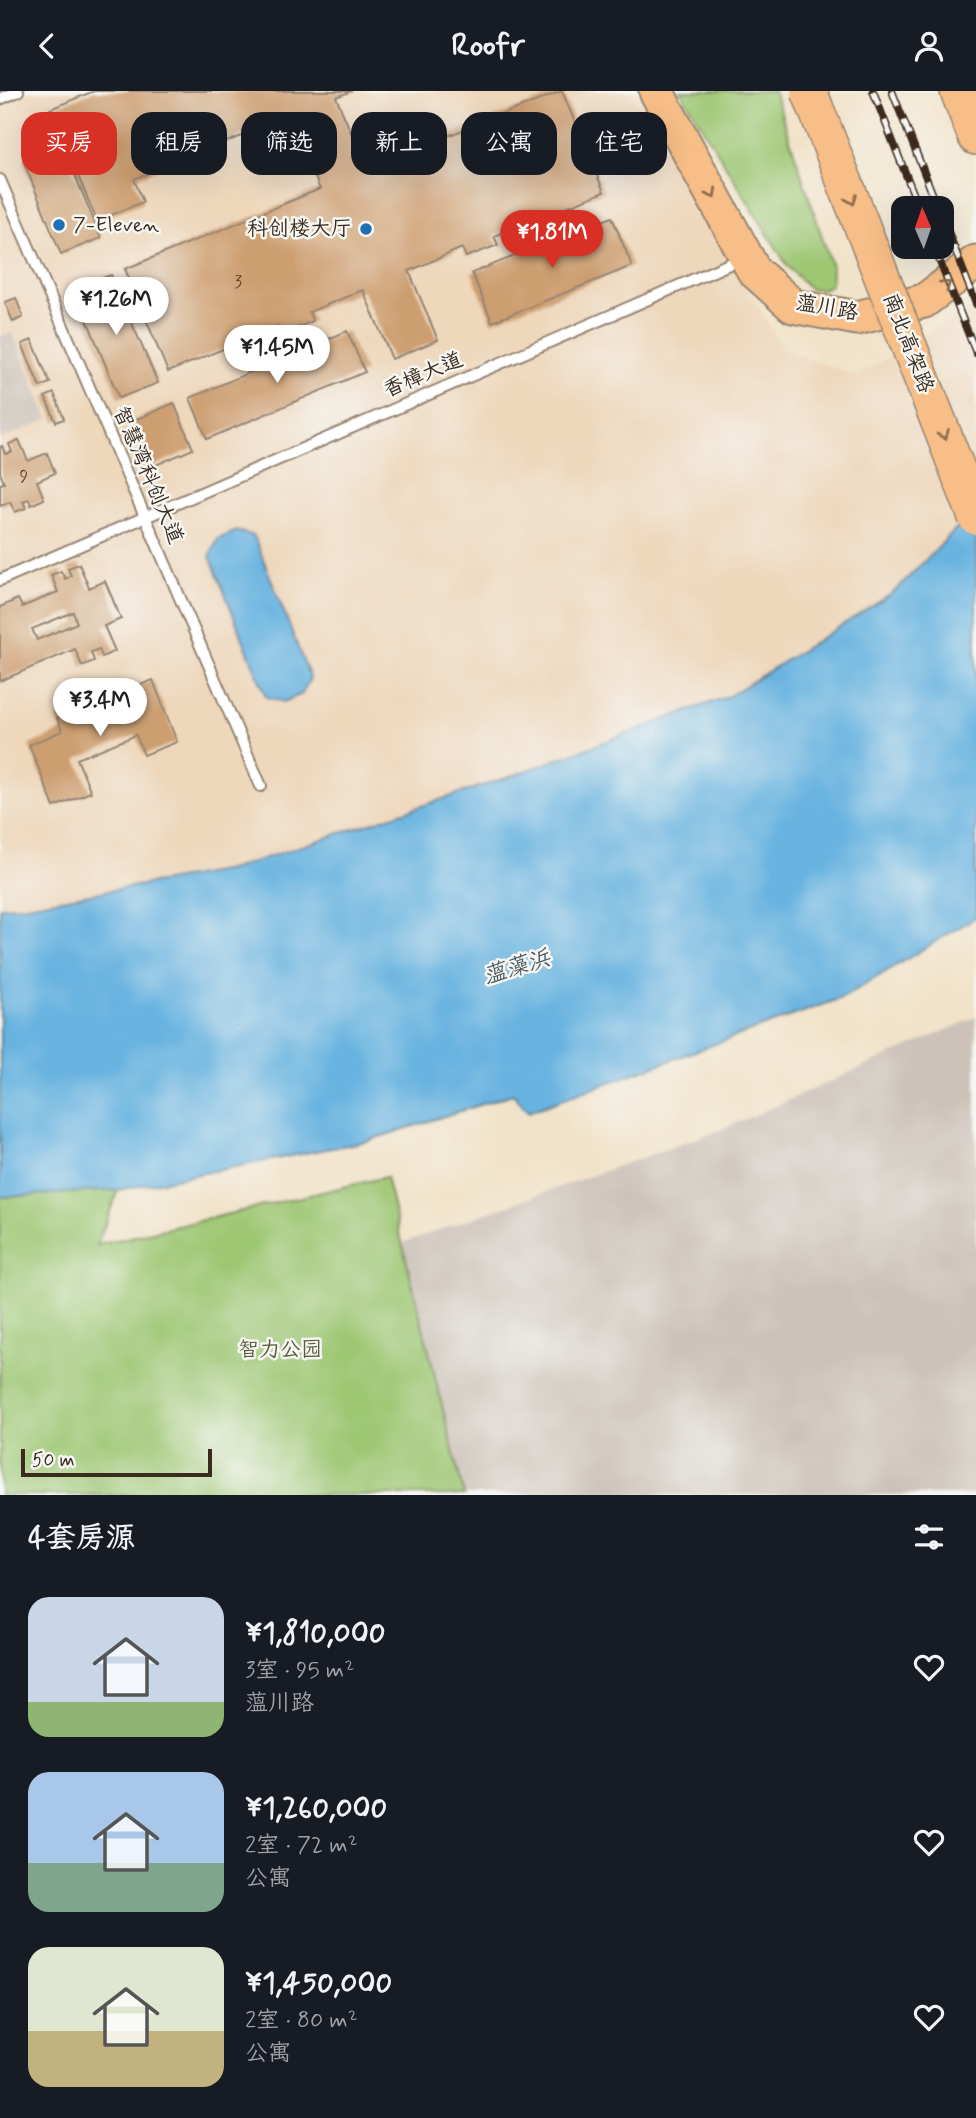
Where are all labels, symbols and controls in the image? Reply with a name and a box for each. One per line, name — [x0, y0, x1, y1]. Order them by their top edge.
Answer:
text: Roofr — [451, 25, 525, 67]
icon: back — [28, 27, 66, 65]
icon: person — [910, 27, 948, 65]
chip: 买房 — [21, 112, 117, 175]
chip: 租房 — [131, 112, 227, 175]
chip: 筛选 — [241, 112, 337, 175]
chip: 新上 — [351, 112, 447, 175]
chip: 公寓 — [461, 112, 557, 175]
chip: 住宅 — [571, 112, 667, 175]
one-way arrow — [704, 187, 717, 199]
one-way arrow — [843, 194, 857, 206]
north arrow — [891, 196, 954, 259]
map controls — [891, 196, 954, 259]
place label: 7-Eleven — [73, 211, 160, 239]
pin: ¥1.81M — [495, 211, 609, 270]
place label: 科创楼大厅 — [247, 215, 352, 243]
marker: 7-Eleven — [51, 217, 67, 233]
text: ¥1.81M — [516, 218, 588, 248]
marker: 科创楼大厅 — [358, 221, 374, 237]
house number: 3 — [234, 270, 242, 294]
pin: ¥1.26M — [59, 278, 173, 337]
one-way arrow — [938, 281, 950, 293]
text: ¥1.26M — [80, 285, 152, 315]
street label: 蕰川路 — [794, 289, 860, 327]
street label: 南北高架路 — [876, 289, 940, 397]
pin: ¥1.45M — [220, 325, 334, 385]
text: ¥1.45M — [240, 333, 314, 363]
street label: 香樟大道 — [379, 346, 467, 404]
street label: 智慧湾科创大道 — [106, 402, 190, 548]
one-way arrow — [935, 428, 949, 440]
house number: 9 — [20, 465, 29, 489]
pin: ¥3.4M — [51, 679, 149, 738]
text: ¥3.4M — [69, 686, 131, 716]
water label: 蕰藻浜 — [480, 943, 555, 992]
park label: 智力公园 — [238, 1336, 322, 1364]
scale bar — [21, 1446, 212, 1478]
text: 50 m — [32, 1448, 75, 1473]
icon: filters — [910, 1518, 948, 1556]
text: 4套房源 — [28, 1519, 135, 1558]
text: ¥1,810,000 — [245, 1614, 386, 1653]
icon: home — [84, 1625, 168, 1709]
icon: heart — [910, 1648, 948, 1686]
text: 3室 · 95 m² — [245, 1656, 354, 1686]
text: 蕰川路 — [245, 1689, 314, 1719]
text: ¥1,260,000 — [245, 1789, 387, 1828]
icon: home — [84, 1800, 168, 1884]
icon: heart — [910, 1823, 948, 1861]
text: 2室 · 72 m² — [245, 1831, 358, 1861]
text: 公寓 — [245, 1864, 291, 1894]
text: ¥1,450,000 — [245, 1964, 392, 2003]
icon: home — [84, 1975, 168, 2059]
icon: heart — [910, 1998, 948, 2036]
text: 2室 · 80 m² — [245, 2006, 358, 2036]
text: 公寓 — [245, 2039, 291, 2069]

